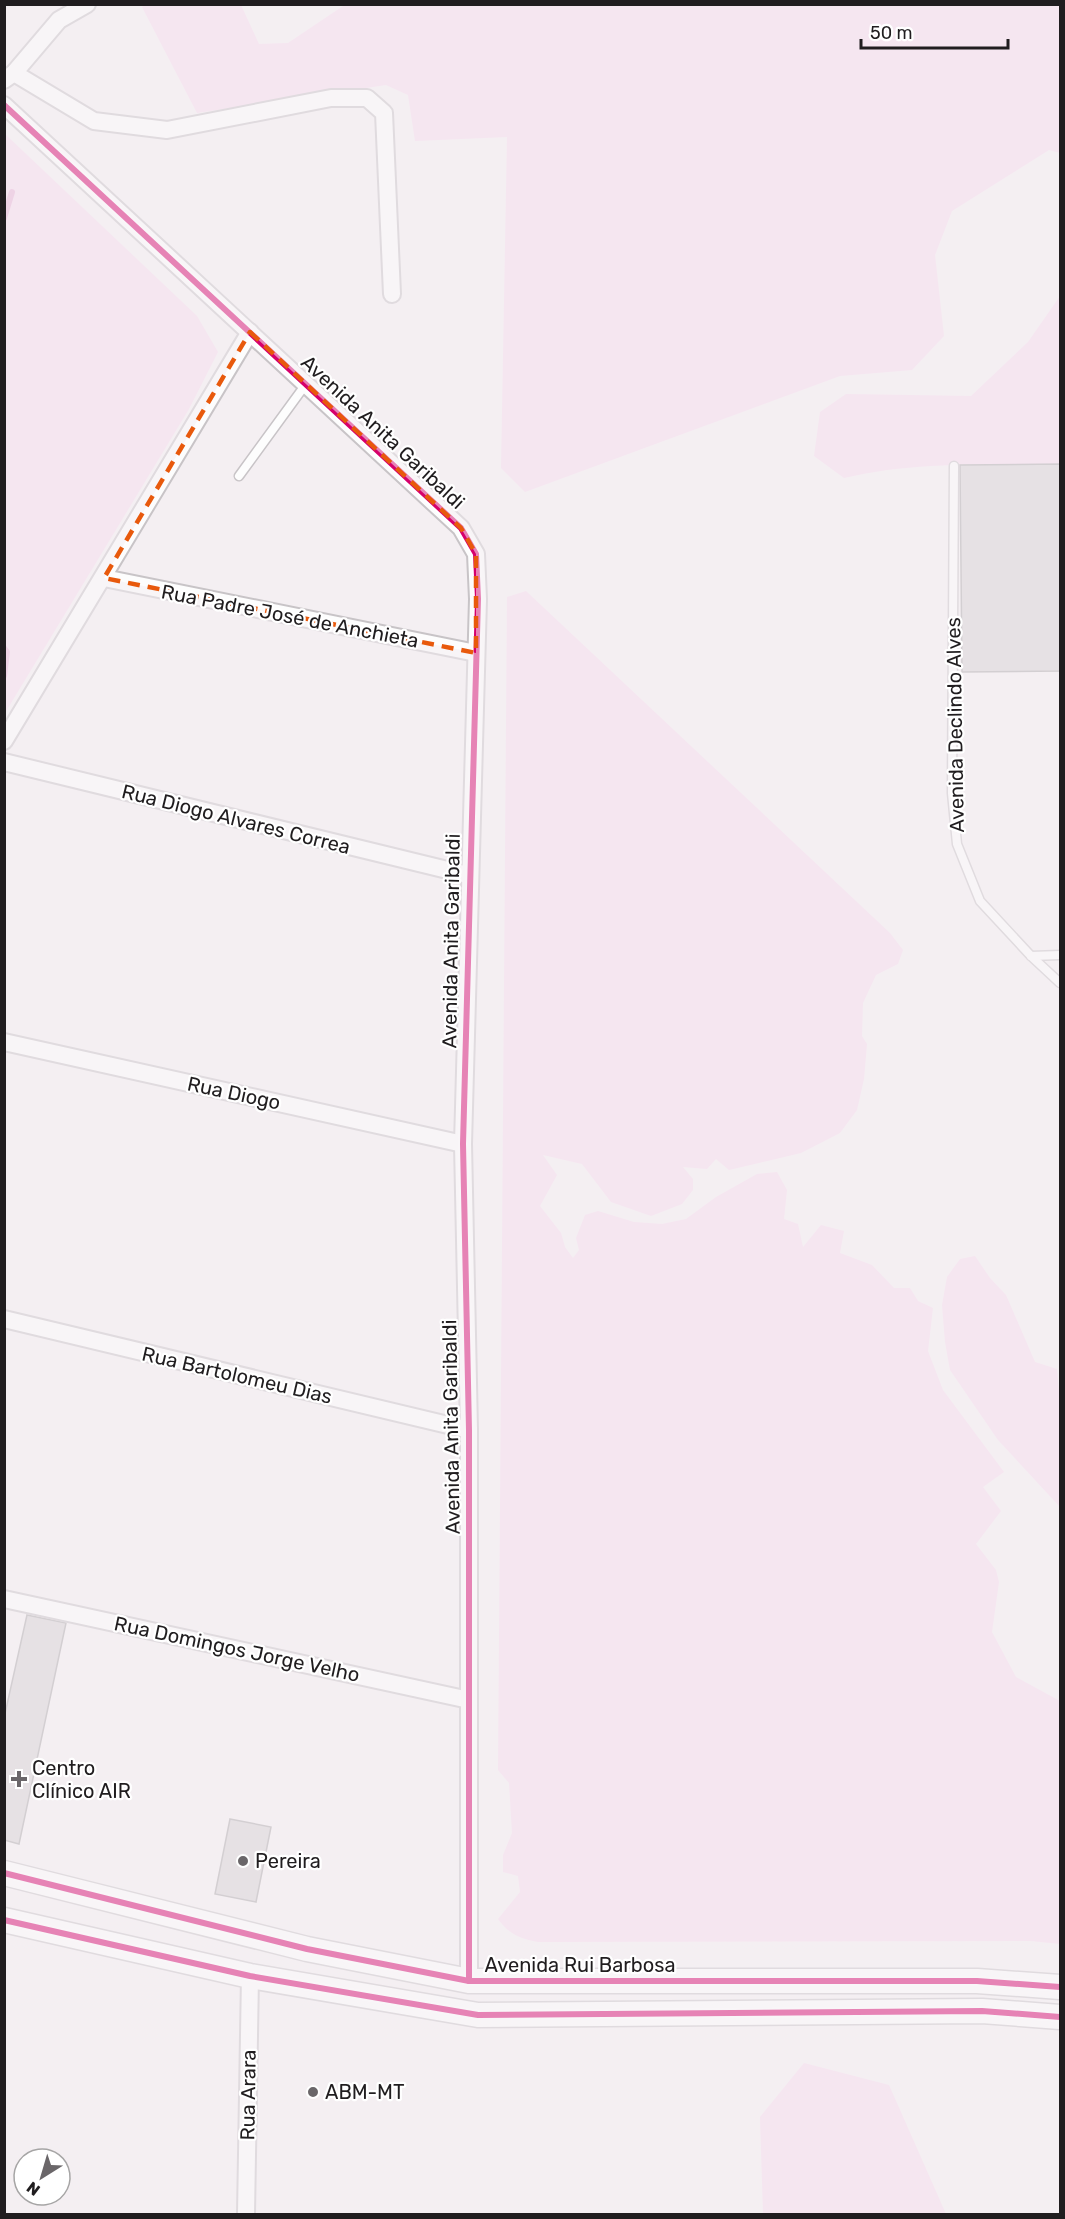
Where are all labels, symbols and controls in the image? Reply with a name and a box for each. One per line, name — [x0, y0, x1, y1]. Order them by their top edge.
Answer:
scale bar — [861, 12, 1008, 50]
text: 50 m — [870, 22, 913, 44]
street label: Avenida Anita Garibaldi — [296, 350, 470, 514]
street label: Rua Padre José de Anchieta — [159, 579, 421, 653]
street label: Avenida Declindo Alves — [941, 617, 969, 833]
street label: Rua Diogo Alvares Correa — [119, 779, 353, 859]
street label: Avenida Anita Garibaldi — [437, 833, 465, 1049]
street label: Rua Diogo — [185, 1071, 283, 1115]
street label: Avenida Anita Garibaldi — [437, 1319, 465, 1535]
street label: Rua Bartolomeu Dias — [140, 1341, 334, 1409]
street label: Rua Domingos Jorge Velho — [112, 1611, 362, 1687]
place label: Centro Clínico AIR — [32, 1756, 131, 1803]
marker: Centro Clínico AIR — [10, 1770, 28, 1788]
place label: Pereira — [255, 1849, 321, 1873]
marker: Pereira — [236, 1854, 250, 1868]
street label: Avenida Rui Barbosa — [485, 1953, 676, 1977]
street label: Rua Arara — [235, 2049, 261, 2141]
place label: ABM-MT — [325, 2080, 405, 2104]
marker: ABM-MT — [306, 2085, 320, 2099]
north arrow — [12, 2147, 72, 2207]
text: N — [23, 2178, 44, 2200]

